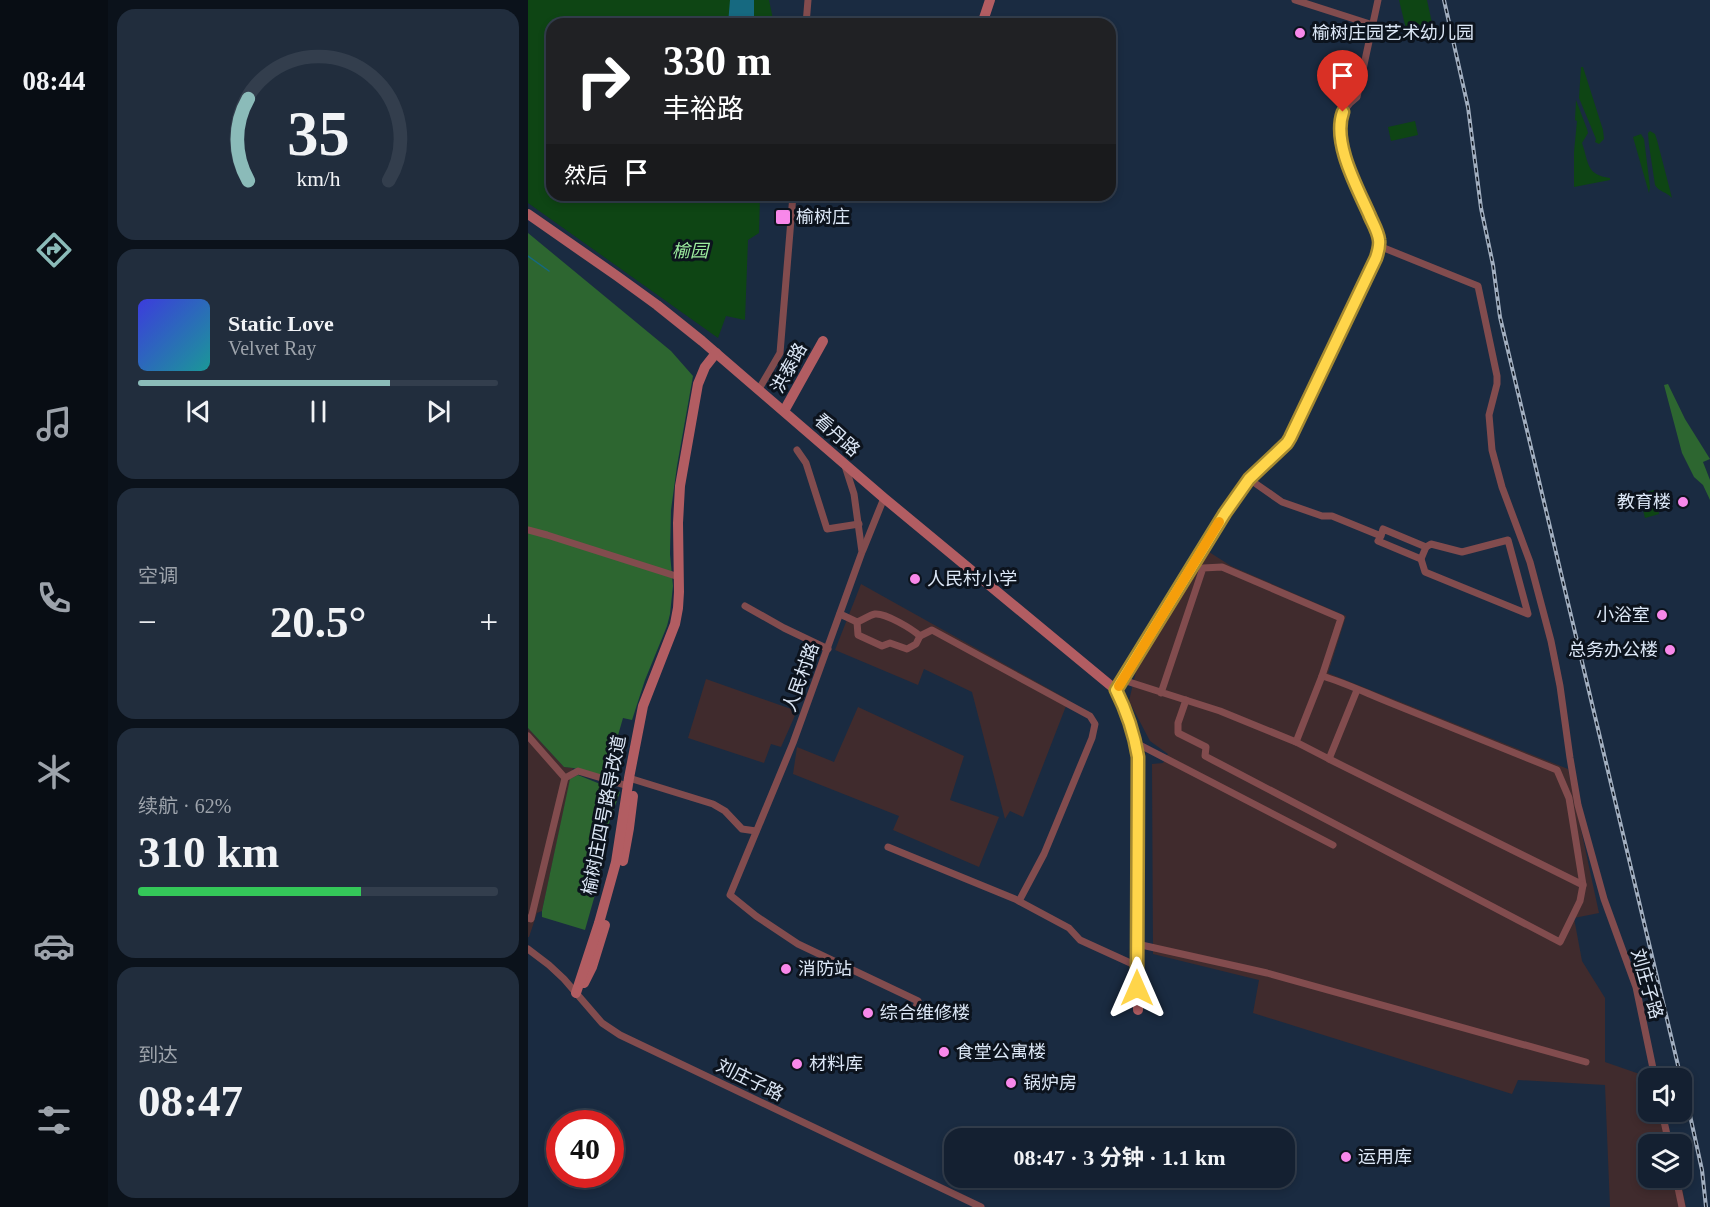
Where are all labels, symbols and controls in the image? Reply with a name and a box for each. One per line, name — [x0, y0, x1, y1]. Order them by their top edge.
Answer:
place label: 榆树庄园艺术幼儿园 — [1312, 23, 1474, 43]
marker: 榆树庄园艺术幼儿园 — [1293, 26, 1307, 40]
text: 330 m — [663, 38, 772, 84]
icon: right — [564, 42, 642, 120]
pin — [1317, 50, 1368, 112]
icon: arrive — [1326, 59, 1359, 92]
text: 08:44 — [23, 66, 86, 96]
text: 丰裕路 — [663, 94, 744, 124]
text: 35 — [287, 99, 349, 168]
icon: arrive — [620, 156, 653, 189]
text: 然后 — [564, 163, 608, 188]
text: km/h — [296, 168, 340, 192]
place label: 榆树庄 — [796, 207, 850, 227]
marker: 榆树庄 — [774, 208, 792, 226]
icon: directions — [33, 229, 75, 271]
park label: 榆园 — [672, 241, 711, 261]
text: Static Love — [228, 311, 334, 336]
text: Velvet Ray — [228, 337, 316, 359]
street label: 洪泰路 — [767, 340, 811, 396]
icon: previous — [182, 395, 215, 428]
icon: pause — [302, 395, 335, 428]
icon: next — [422, 395, 455, 428]
icon: music — [33, 403, 75, 445]
street label: 看丹路 — [810, 410, 864, 460]
place label: 教育楼 — [1617, 492, 1671, 512]
marker: 教育楼 — [1676, 495, 1690, 509]
text: 空调 — [138, 565, 178, 587]
place label: 人民村小学 — [927, 569, 1017, 589]
marker: 人民村小学 — [908, 572, 922, 586]
icon: phone — [33, 577, 75, 619]
text: 20.5° — [270, 597, 366, 647]
text: − — [138, 604, 157, 640]
text: + — [479, 604, 498, 640]
place label: 小浴室 — [1596, 605, 1650, 625]
marker: 小浴室 — [1655, 608, 1669, 622]
street label: 人民村路 — [779, 640, 823, 714]
place label: 总务办公楼 — [1568, 640, 1658, 660]
marker: 总务办公楼 — [1663, 643, 1677, 657]
street label: 榆树庄四号路导改道 — [579, 734, 629, 896]
icon: climate — [33, 751, 75, 793]
text: 续航 · 62% — [138, 795, 231, 817]
text: 310 km — [138, 827, 279, 877]
icon: car — [33, 925, 75, 967]
street label: 刘庄子路 — [1627, 947, 1667, 1021]
position arrow — [1105, 956, 1169, 1020]
place label: 消防站 — [798, 959, 852, 979]
marker: 消防站 — [779, 962, 793, 976]
place label: 综合维修楼 — [880, 1003, 970, 1023]
marker: 综合维修楼 — [861, 1006, 875, 1020]
place label: 食堂公寓楼 — [956, 1042, 1046, 1062]
text: 到达 — [138, 1044, 178, 1066]
marker: 食堂公寓楼 — [937, 1045, 951, 1059]
place label: 材料库 — [809, 1054, 863, 1074]
street label: 刘庄子路 — [713, 1055, 787, 1105]
marker: 材料库 — [790, 1057, 804, 1071]
map controls — [1638, 1068, 1692, 1188]
button: sound — [1638, 1068, 1692, 1122]
place label: 锅炉房 — [1023, 1073, 1077, 1093]
text: 08:47 — [138, 1076, 243, 1126]
marker: 锅炉房 — [1004, 1076, 1018, 1090]
icon: filters — [33, 1099, 75, 1141]
speed limit sign: 40 — [546, 1110, 624, 1188]
button: layers — [1638, 1134, 1692, 1188]
text: 08:47 · 3 分钟 · 1.1 km — [1013, 1145, 1226, 1170]
place label: 运用库 — [1358, 1147, 1412, 1167]
marker: 运用库 — [1339, 1150, 1353, 1164]

